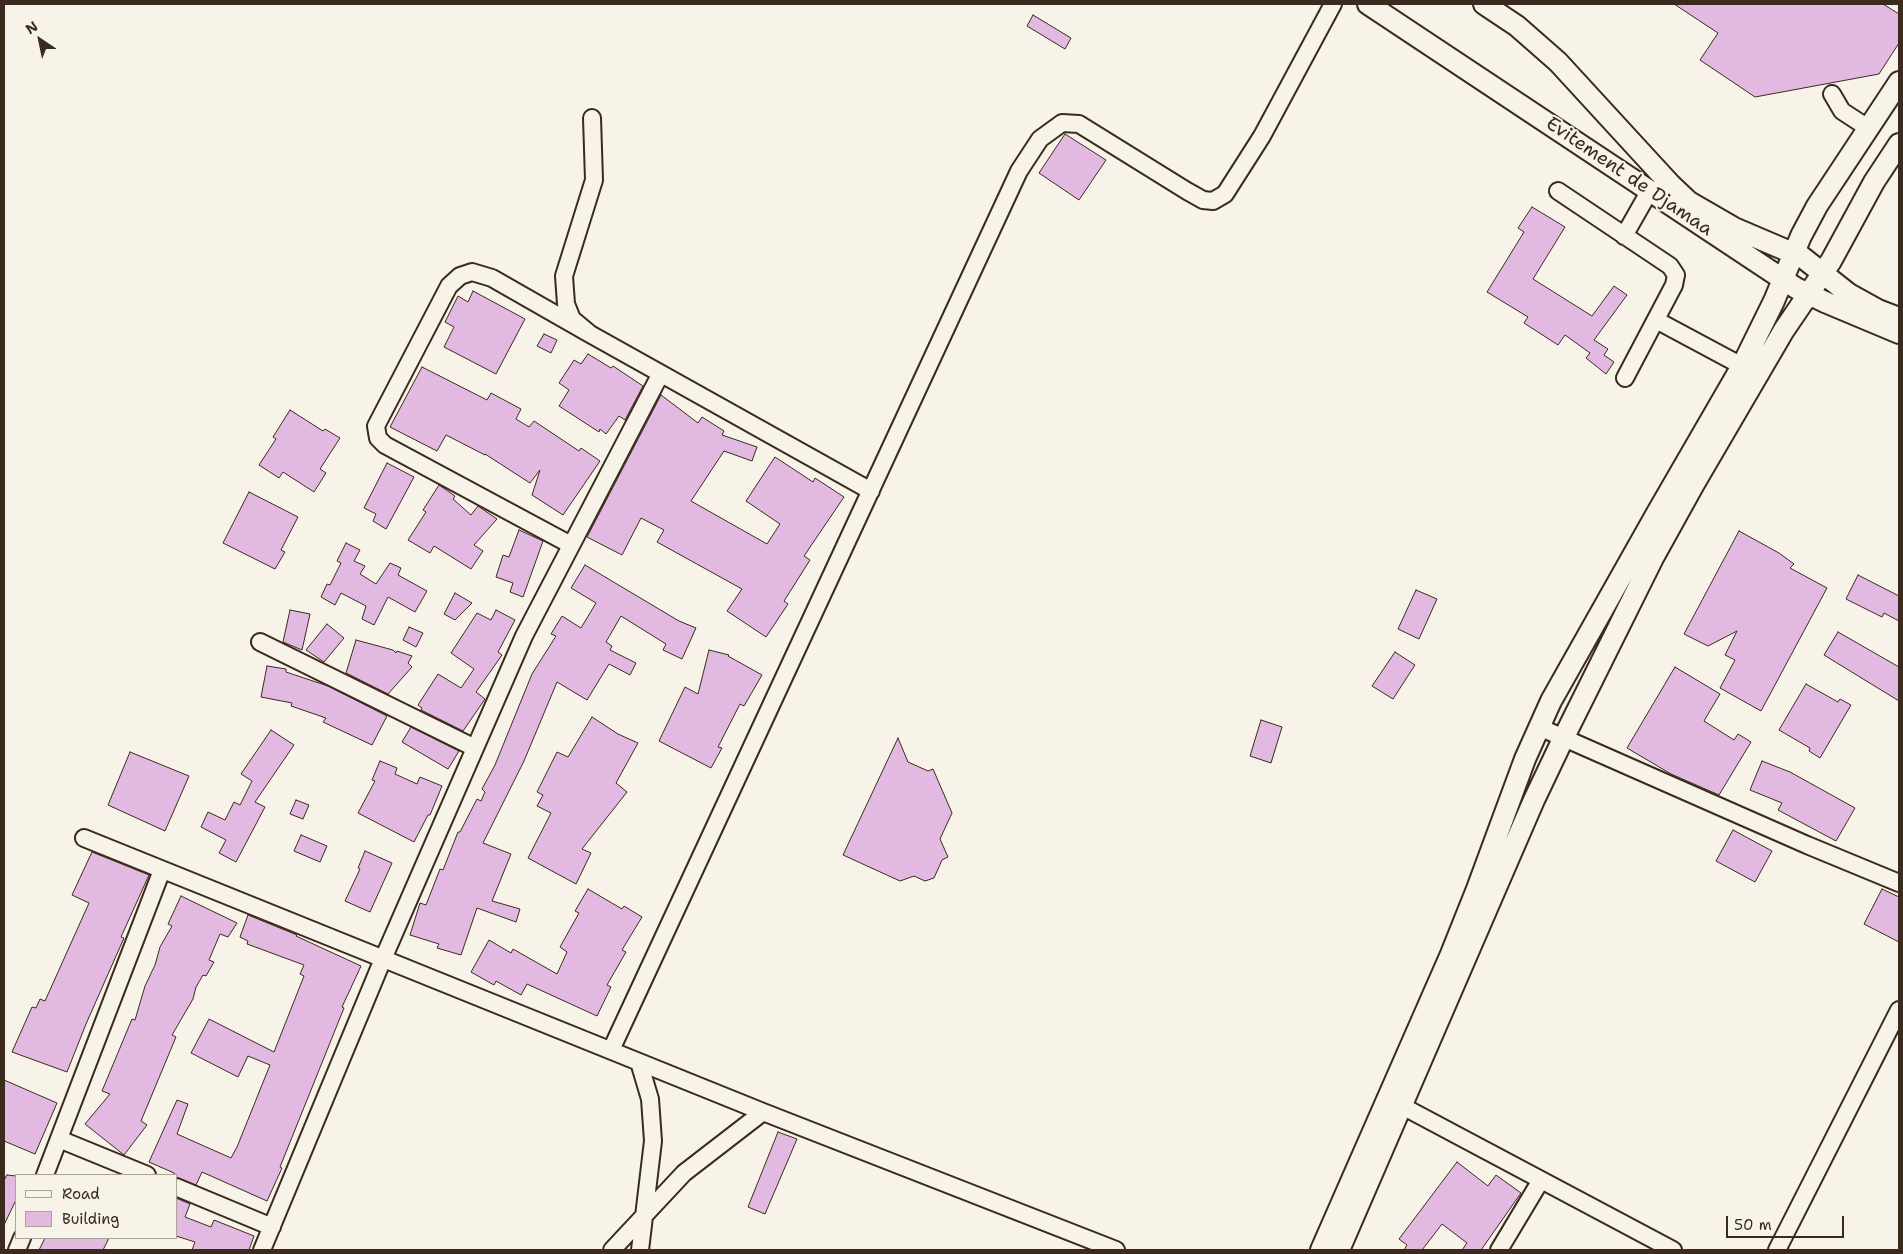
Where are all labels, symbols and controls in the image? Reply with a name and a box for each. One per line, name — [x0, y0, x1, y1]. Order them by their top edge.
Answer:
north arrow — [15, 15, 65, 65]
text: N — [22, 17, 41, 38]
street label: Evitement de Djamaa — [1541, 113, 1717, 241]
legend — [15, 1174, 178, 1239]
text: Road — [62, 1184, 100, 1204]
scale bar — [1728, 1206, 1846, 1238]
text: Building — [62, 1209, 119, 1229]
text: 50 m — [1734, 1215, 1772, 1235]

